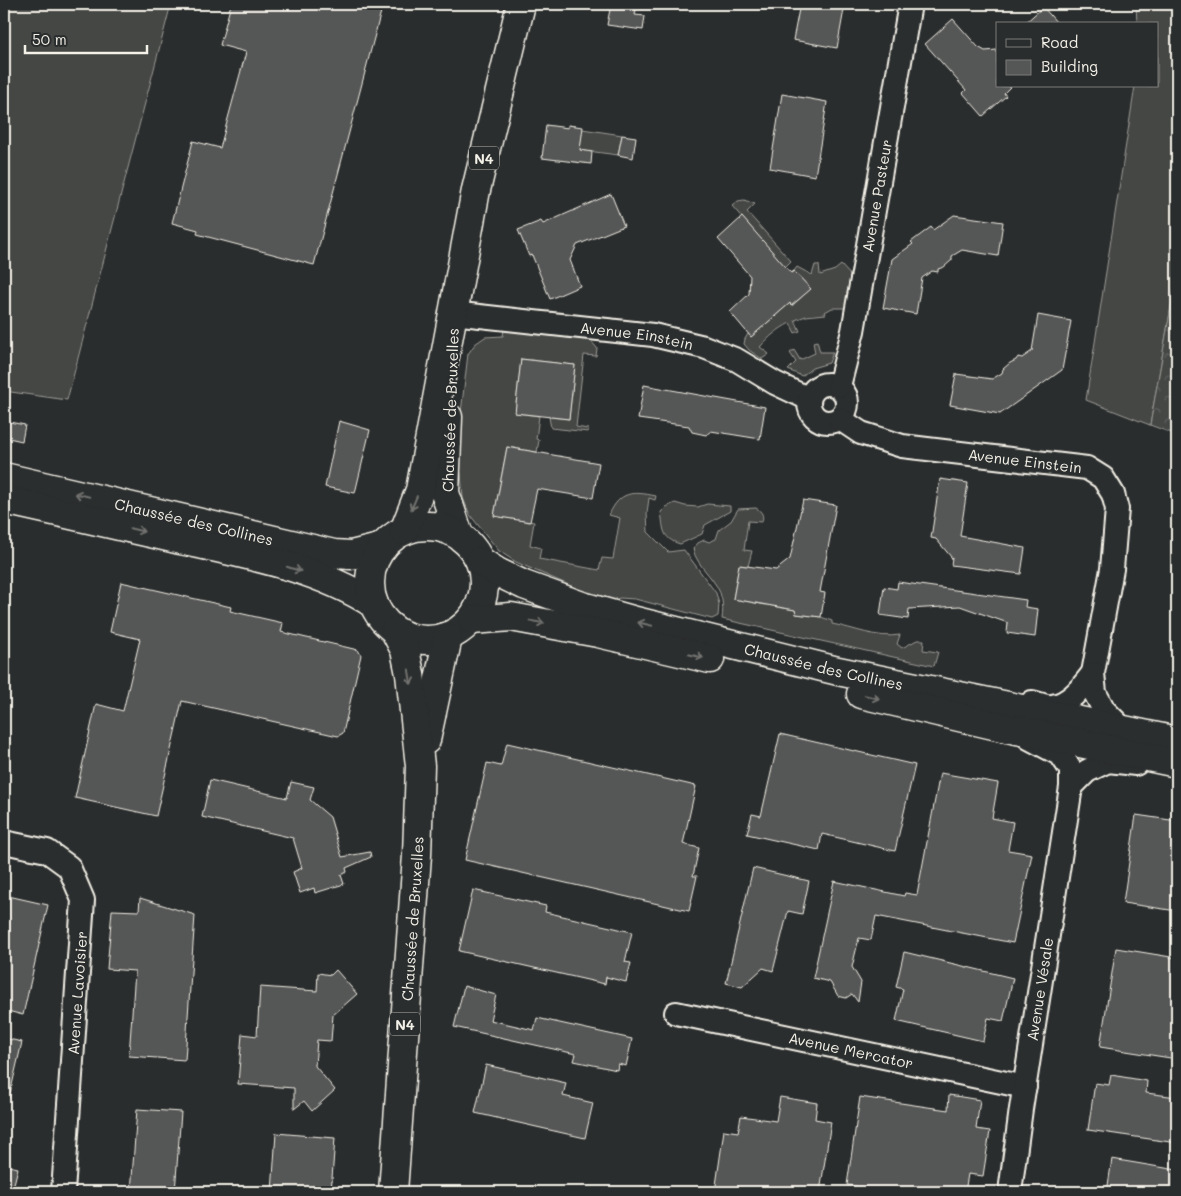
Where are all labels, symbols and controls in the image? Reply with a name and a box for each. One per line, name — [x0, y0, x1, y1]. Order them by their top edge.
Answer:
scale bar — [25, 22, 148, 54]
legend — [996, 22, 1158, 88]
text: 50 m — [32, 29, 67, 49]
text: Road — [1041, 32, 1078, 52]
text: Building — [1041, 56, 1098, 76]
street label: Avenue Pasteur — [857, 138, 896, 254]
road number: N4 — [469, 146, 499, 170]
street label: Avenue Einstein — [579, 317, 695, 354]
street label: Chaussée de Bruxelles — [437, 328, 463, 492]
street label: Avenue Einstein — [967, 444, 1083, 477]
one-way arrow — [75, 490, 91, 499]
street label: Chaussée des Collines — [113, 493, 275, 549]
one-way arrow — [409, 495, 419, 510]
one-way arrow — [128, 526, 144, 535]
one-way arrow — [286, 565, 302, 574]
one-way arrow — [529, 617, 545, 627]
one-way arrow — [637, 619, 653, 628]
street label: Chaussée des Collines — [742, 638, 905, 694]
one-way arrow — [688, 652, 704, 661]
one-way arrow — [406, 668, 416, 684]
one-way arrow — [863, 693, 879, 702]
street label: Chaussée de Bruxelles — [397, 836, 428, 1001]
street label: Avenue Lavoisier — [63, 930, 91, 1056]
street label: Avenue Vésale — [1022, 936, 1058, 1042]
road number: N4 — [390, 1012, 420, 1036]
street label: Avenue Mercator — [787, 1027, 915, 1073]

